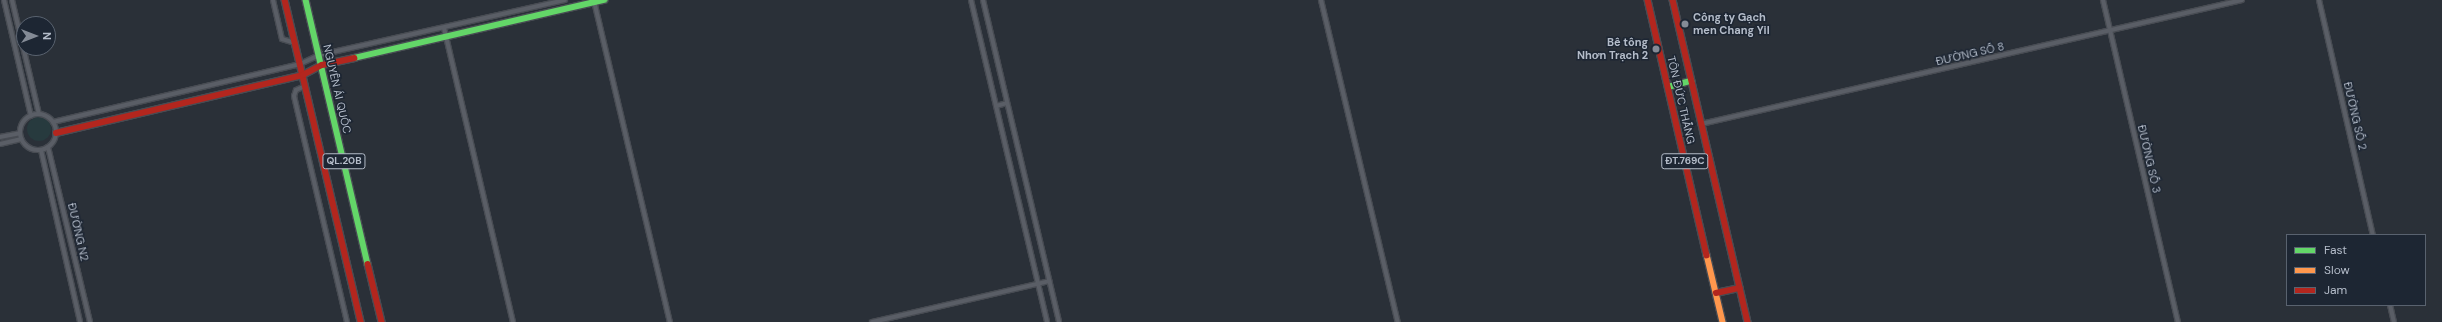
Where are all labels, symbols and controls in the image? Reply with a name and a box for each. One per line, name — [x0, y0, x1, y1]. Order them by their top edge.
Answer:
place label: Công ty Gạch men Chang Yil — [1693, 11, 1770, 37]
north arrow — [16, 16, 56, 56]
marker: Công ty Gạch men Chang Yil — [1680, 19, 1690, 29]
text: N — [40, 32, 54, 40]
place label: Bê tông Nhơn Trạch 2 — [1577, 36, 1648, 62]
street label: ĐƯỜNG SỐ 8 — [1934, 40, 2006, 68]
street label: NGUYỄN ÁI QUỐC — [320, 43, 354, 135]
marker: Bê tông Nhơn Trạch 2 — [1651, 44, 1661, 54]
street label: TÔN ĐỨC THẮNG — [1664, 55, 1698, 145]
street label: ĐƯỜNG SỐ 2 — [2341, 81, 2369, 151]
street label: ĐƯỜNG SỐ 3 — [2135, 124, 2163, 194]
road number: QL.20B — [322, 153, 366, 169]
road number: ĐT.769C — [1661, 153, 1709, 169]
street label: ĐƯỜNG N2 — [65, 202, 91, 262]
legend — [2286, 234, 2426, 306]
text: Fast — [2324, 242, 2347, 258]
text: Slow — [2324, 262, 2350, 278]
text: Jam — [2324, 282, 2347, 298]

